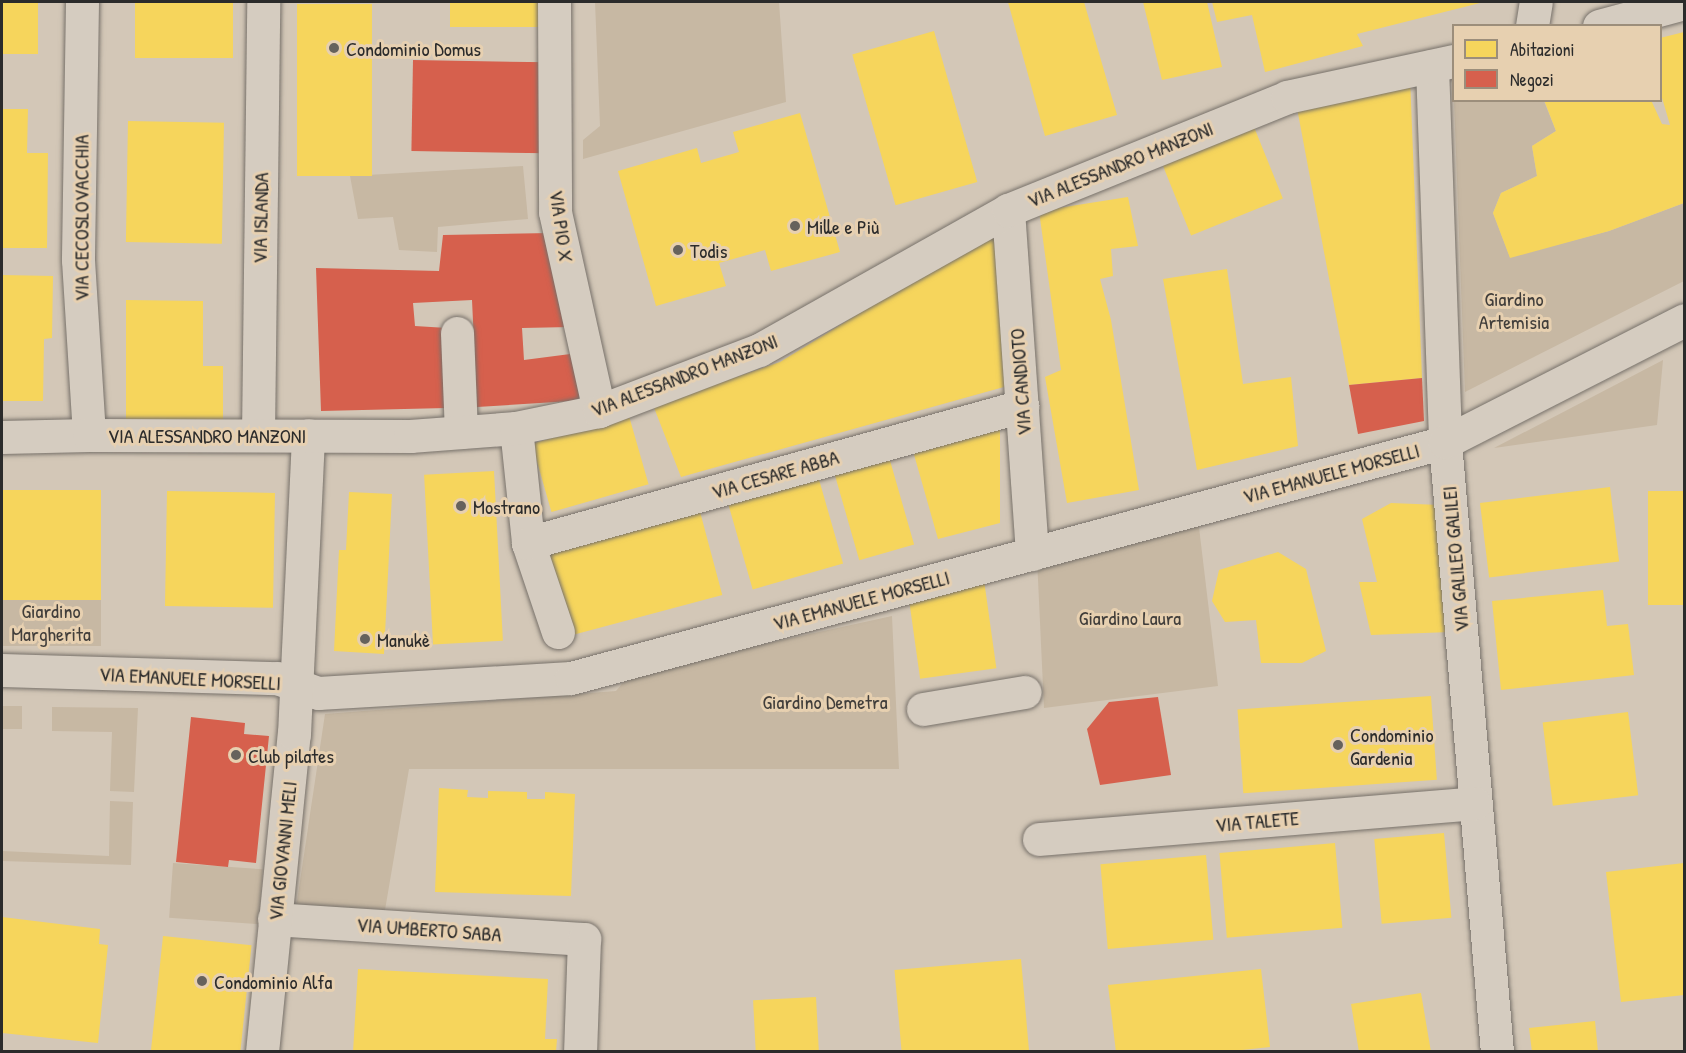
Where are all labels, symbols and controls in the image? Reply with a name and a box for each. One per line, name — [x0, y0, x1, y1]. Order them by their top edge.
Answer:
legend — [1452, 24, 1662, 102]
place label: Condominio Domus — [346, 36, 481, 60]
text: Abitazioni — [1510, 37, 1575, 62]
marker: Condominio Domus — [327, 41, 341, 55]
text: Negozi — [1510, 67, 1554, 92]
street label: VIA ALESSANDRO MANZONI — [1024, 116, 1216, 212]
street label: VIA CECOSLOVACCHIA — [69, 135, 93, 301]
street label: VIA ISLANDA — [247, 172, 273, 264]
street label: VIA PIO X — [545, 189, 579, 263]
place label: Mille e Più — [807, 214, 879, 238]
marker: Mille e Più — [788, 219, 802, 233]
place label: Todis — [690, 238, 727, 262]
marker: Todis — [671, 243, 685, 257]
park label: Giardino Artemisia — [1479, 286, 1549, 333]
street label: VIA ALESSANDRO MANZONI — [587, 328, 781, 422]
street label: VIA CANDIOTO — [1004, 328, 1036, 436]
street label: VIA ALESSANDRO MANZONI — [108, 423, 306, 447]
street label: VIA EMANUELE MORSELLI — [1240, 438, 1422, 508]
street label: VIA CESARE ABBA — [709, 444, 841, 504]
street label: VIA GALILEO GALILEI — [1437, 485, 1473, 633]
place label: Mostrano — [473, 494, 540, 518]
marker: Mostrano — [454, 499, 468, 513]
street label: VIA EMANUELE MORSELLI — [770, 565, 952, 635]
park label: Giardino Margherita — [11, 599, 91, 646]
park label: Giardino Laura — [1079, 605, 1181, 629]
place label: Manukè — [377, 627, 430, 651]
marker: Manukè — [358, 632, 372, 646]
street label: VIA EMANUELE MORSELLI — [99, 661, 281, 695]
park label: Giardino Demetra — [762, 689, 888, 713]
place label: Condominio Gardenia — [1350, 722, 1434, 769]
marker: Condominio Gardenia — [1331, 738, 1345, 752]
place label: Club pilates — [248, 743, 334, 767]
marker: Club pilates — [229, 748, 243, 762]
street label: VIA GIOVANNI MELI — [263, 780, 301, 922]
street label: VIA TALETE — [1214, 805, 1300, 837]
street label: VIA UMBERTO SABA — [356, 912, 502, 946]
place label: Condominio Alfa — [214, 969, 332, 993]
marker: Condominio Alfa — [195, 974, 209, 988]

